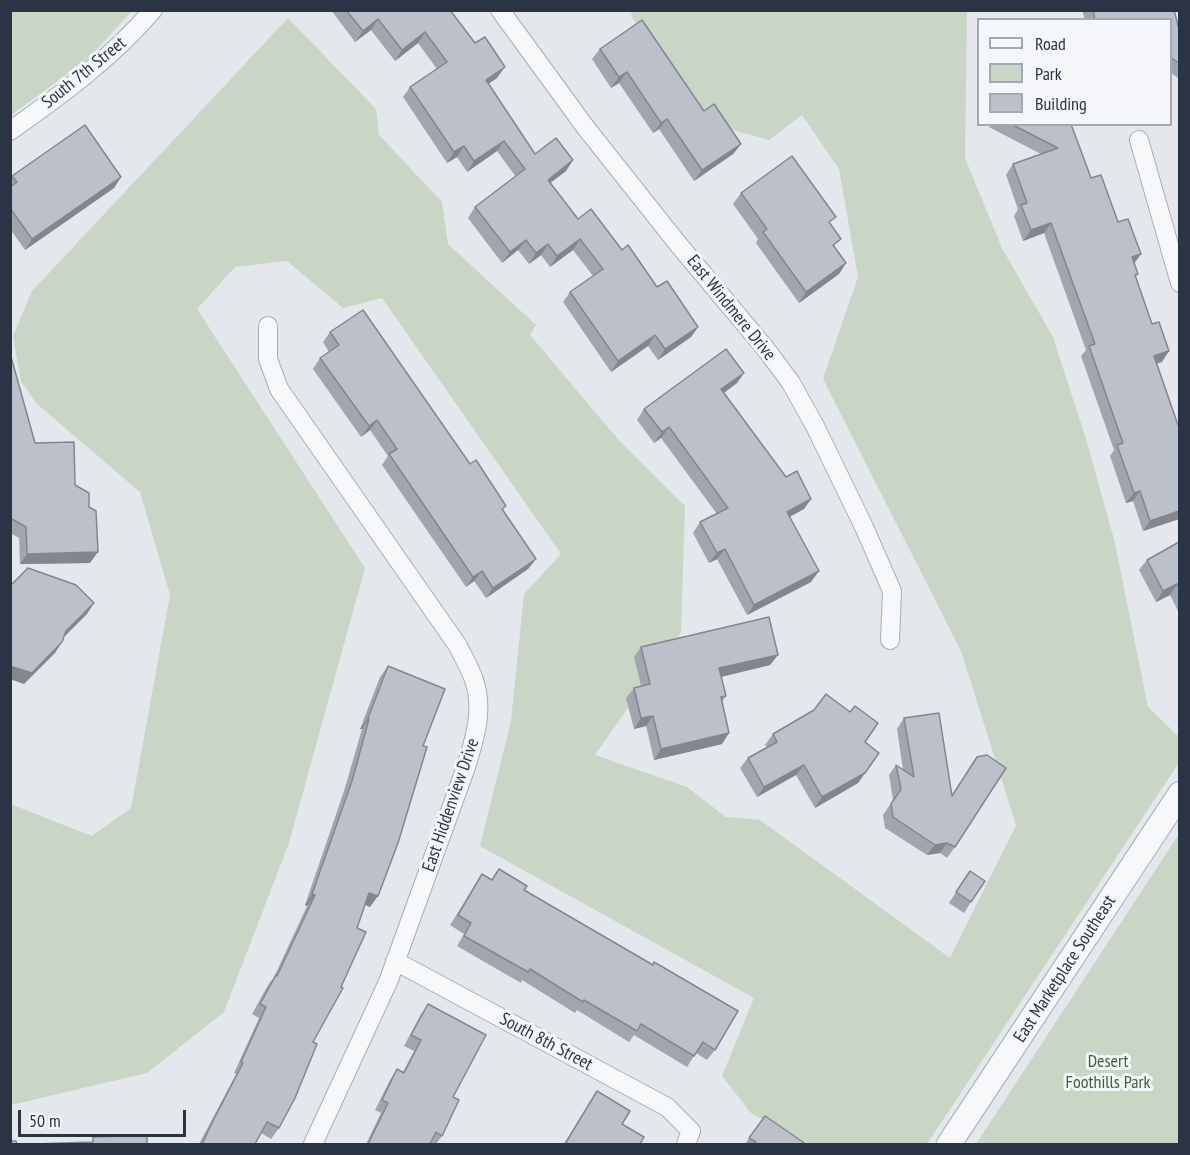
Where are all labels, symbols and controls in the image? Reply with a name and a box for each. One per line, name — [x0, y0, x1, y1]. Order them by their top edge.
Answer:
legend — [977, 18, 1172, 126]
text: Road — [1035, 32, 1066, 55]
street label: South 7th Street — [38, 33, 130, 113]
text: Park — [1035, 62, 1062, 85]
text: Building — [1035, 92, 1087, 115]
street label: East Windmere Drive — [682, 251, 780, 365]
street label: East Hiddenview Drive — [418, 735, 484, 875]
street label: East Marketplace Southeast — [1009, 891, 1121, 1047]
street label: South 8th Street — [496, 1009, 596, 1075]
park label: Desert Foothills Park — [1066, 1051, 1150, 1094]
scale bar — [21, 1098, 189, 1136]
text: 50 m — [29, 1109, 61, 1132]

